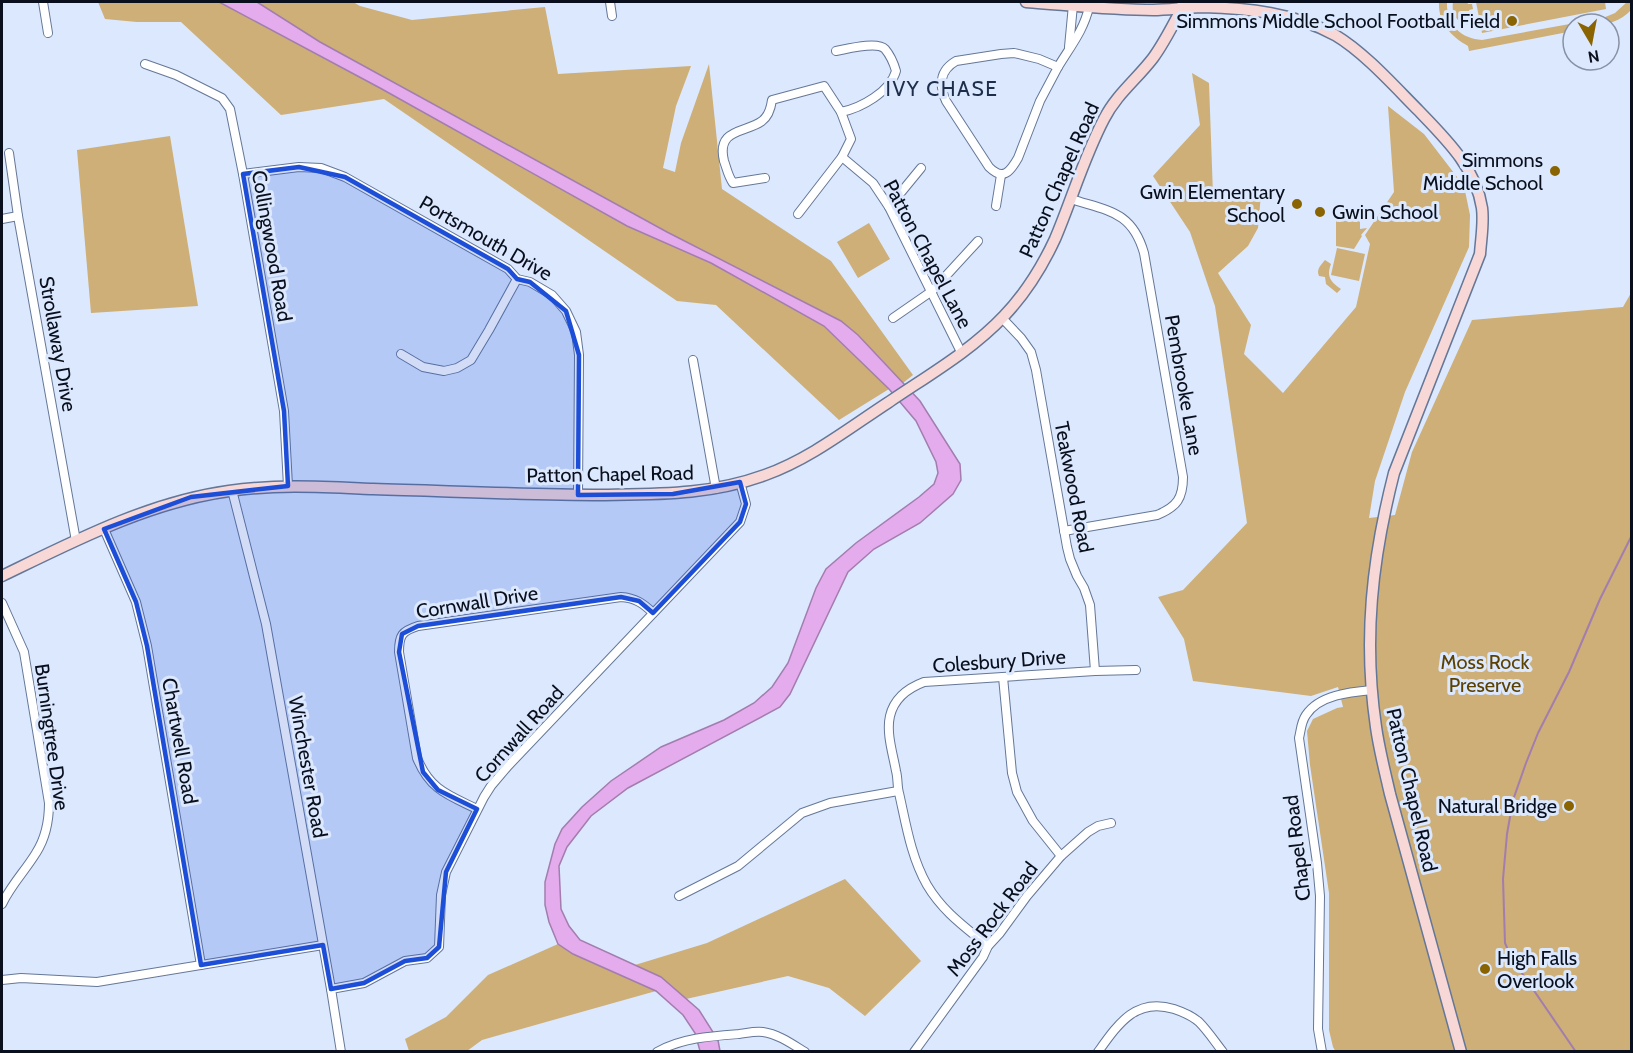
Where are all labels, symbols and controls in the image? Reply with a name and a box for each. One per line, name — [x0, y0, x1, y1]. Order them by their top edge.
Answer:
place label: Simmons Middle School Football Field — [1176, 9, 1500, 33]
north arrow — [1561, 12, 1621, 72]
marker: Simmons Middle School Football Field — [1505, 14, 1519, 28]
text: N — [1586, 46, 1601, 67]
district label: IVY CHASE — [886, 76, 998, 101]
street label: Patton Chapel Road — [1014, 99, 1104, 261]
place label: Simmons Middle School — [1423, 148, 1543, 195]
marker: Simmons Middle School — [1548, 164, 1562, 178]
street label: Collingwood Road — [247, 168, 297, 324]
street label: Patton Chapel Lane — [879, 176, 977, 332]
place label: Gwin Elementary School — [1140, 180, 1285, 227]
street label: Portsmouth Drive — [415, 190, 557, 286]
marker: Gwin Elementary School — [1290, 197, 1304, 211]
place label: Gwin School — [1332, 200, 1438, 224]
marker: Gwin School — [1313, 205, 1327, 219]
street label: Strollaway Drive — [34, 274, 82, 414]
street label: Pembrooke Lane — [1160, 313, 1208, 457]
street label: Teakwood Road — [1050, 419, 1098, 555]
street label: Patton Chapel Road — [526, 461, 694, 487]
street label: Cornwall Drive — [414, 581, 540, 623]
street label: Colesbury Drive — [932, 644, 1066, 678]
park label: Moss Rock Preserve — [1441, 650, 1529, 697]
street label: Burningtree Drive — [30, 662, 74, 812]
street label: Chartwell Road — [157, 676, 203, 806]
street label: Cornwall Road — [469, 681, 569, 787]
street label: Winchester Road — [284, 694, 332, 840]
street label: Patton Chapel Road — [1381, 706, 1443, 874]
street label: Chapel Road — [1279, 794, 1315, 902]
place label: Natural Bridge — [1438, 794, 1557, 818]
marker: Natural Bridge — [1562, 799, 1576, 813]
street label: Moss Rock Road — [941, 857, 1043, 981]
place label: High Falls Overlook — [1497, 946, 1577, 993]
marker: High Falls Overlook — [1478, 962, 1492, 976]

